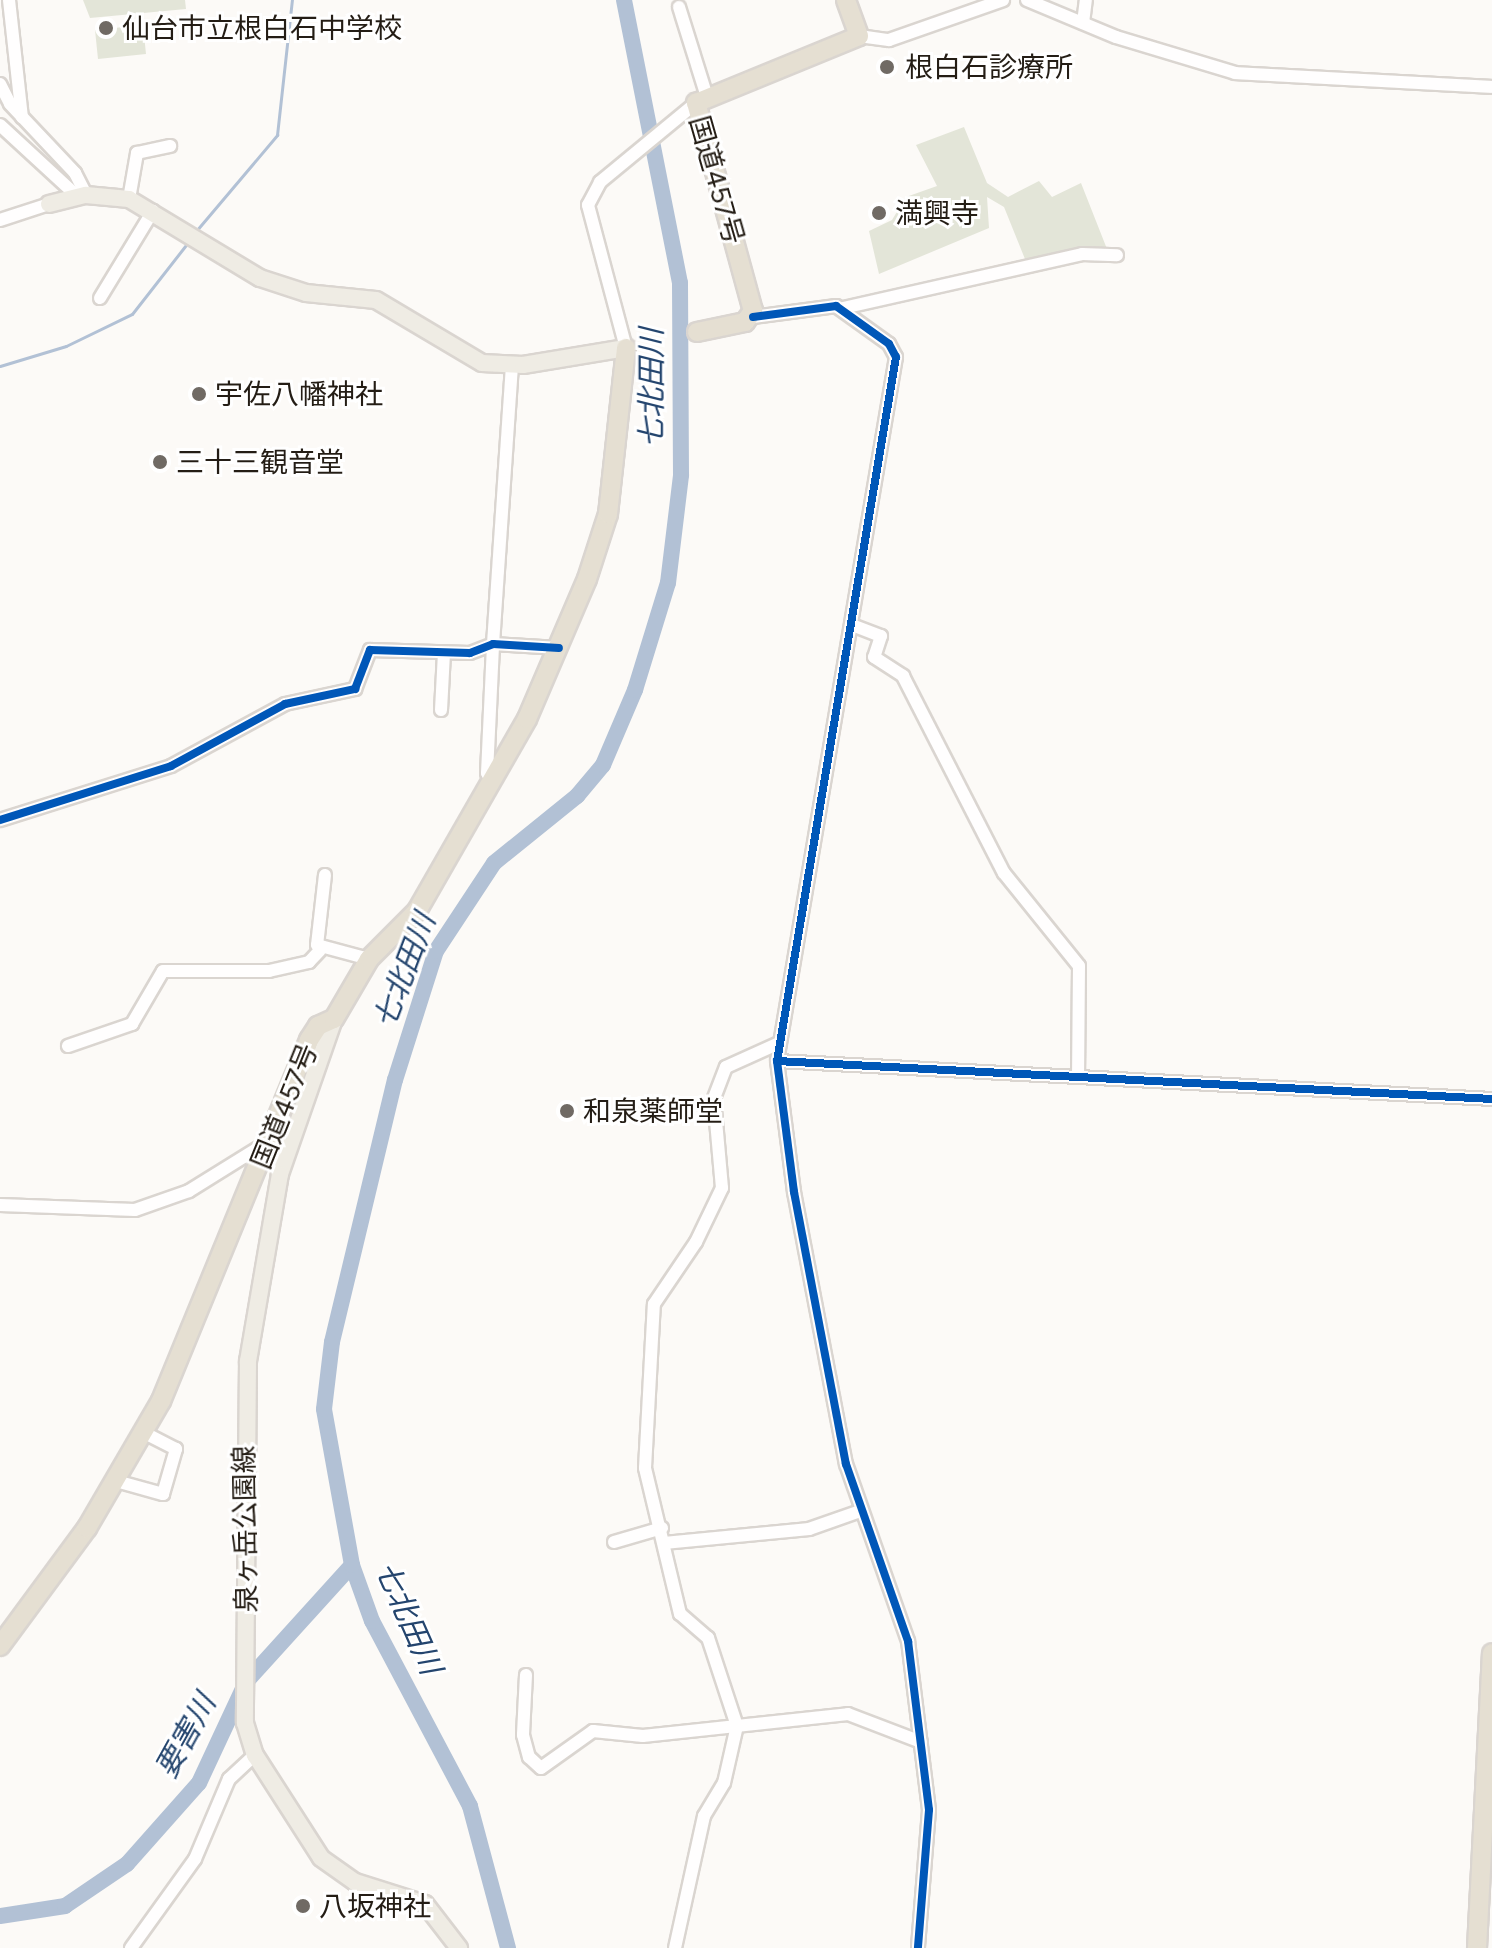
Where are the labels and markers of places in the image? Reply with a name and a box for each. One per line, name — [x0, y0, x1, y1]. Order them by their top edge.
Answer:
place label: 仙台市立根白石中学校 — [122, 11, 402, 45]
marker: 仙台市立根白石中学校 — [97, 19, 115, 37]
place label: 根白石診療所 — [905, 50, 1073, 84]
marker: 根白石診療所 — [876, 56, 898, 78]
place label: 満興寺 — [895, 196, 979, 230]
marker: 満興寺 — [870, 204, 888, 222]
place label: 宇佐八幡神社 — [215, 377, 383, 411]
marker: 宇佐八幡神社 — [190, 385, 208, 403]
place label: 三十三観音堂 — [176, 445, 344, 479]
marker: 三十三観音堂 — [151, 453, 169, 471]
place label: 和泉薬師堂 — [583, 1094, 723, 1128]
marker: 和泉薬師堂 — [558, 1102, 576, 1120]
place label: 八坂神社 — [319, 1889, 431, 1923]
marker: 八坂神社 — [294, 1897, 312, 1915]

